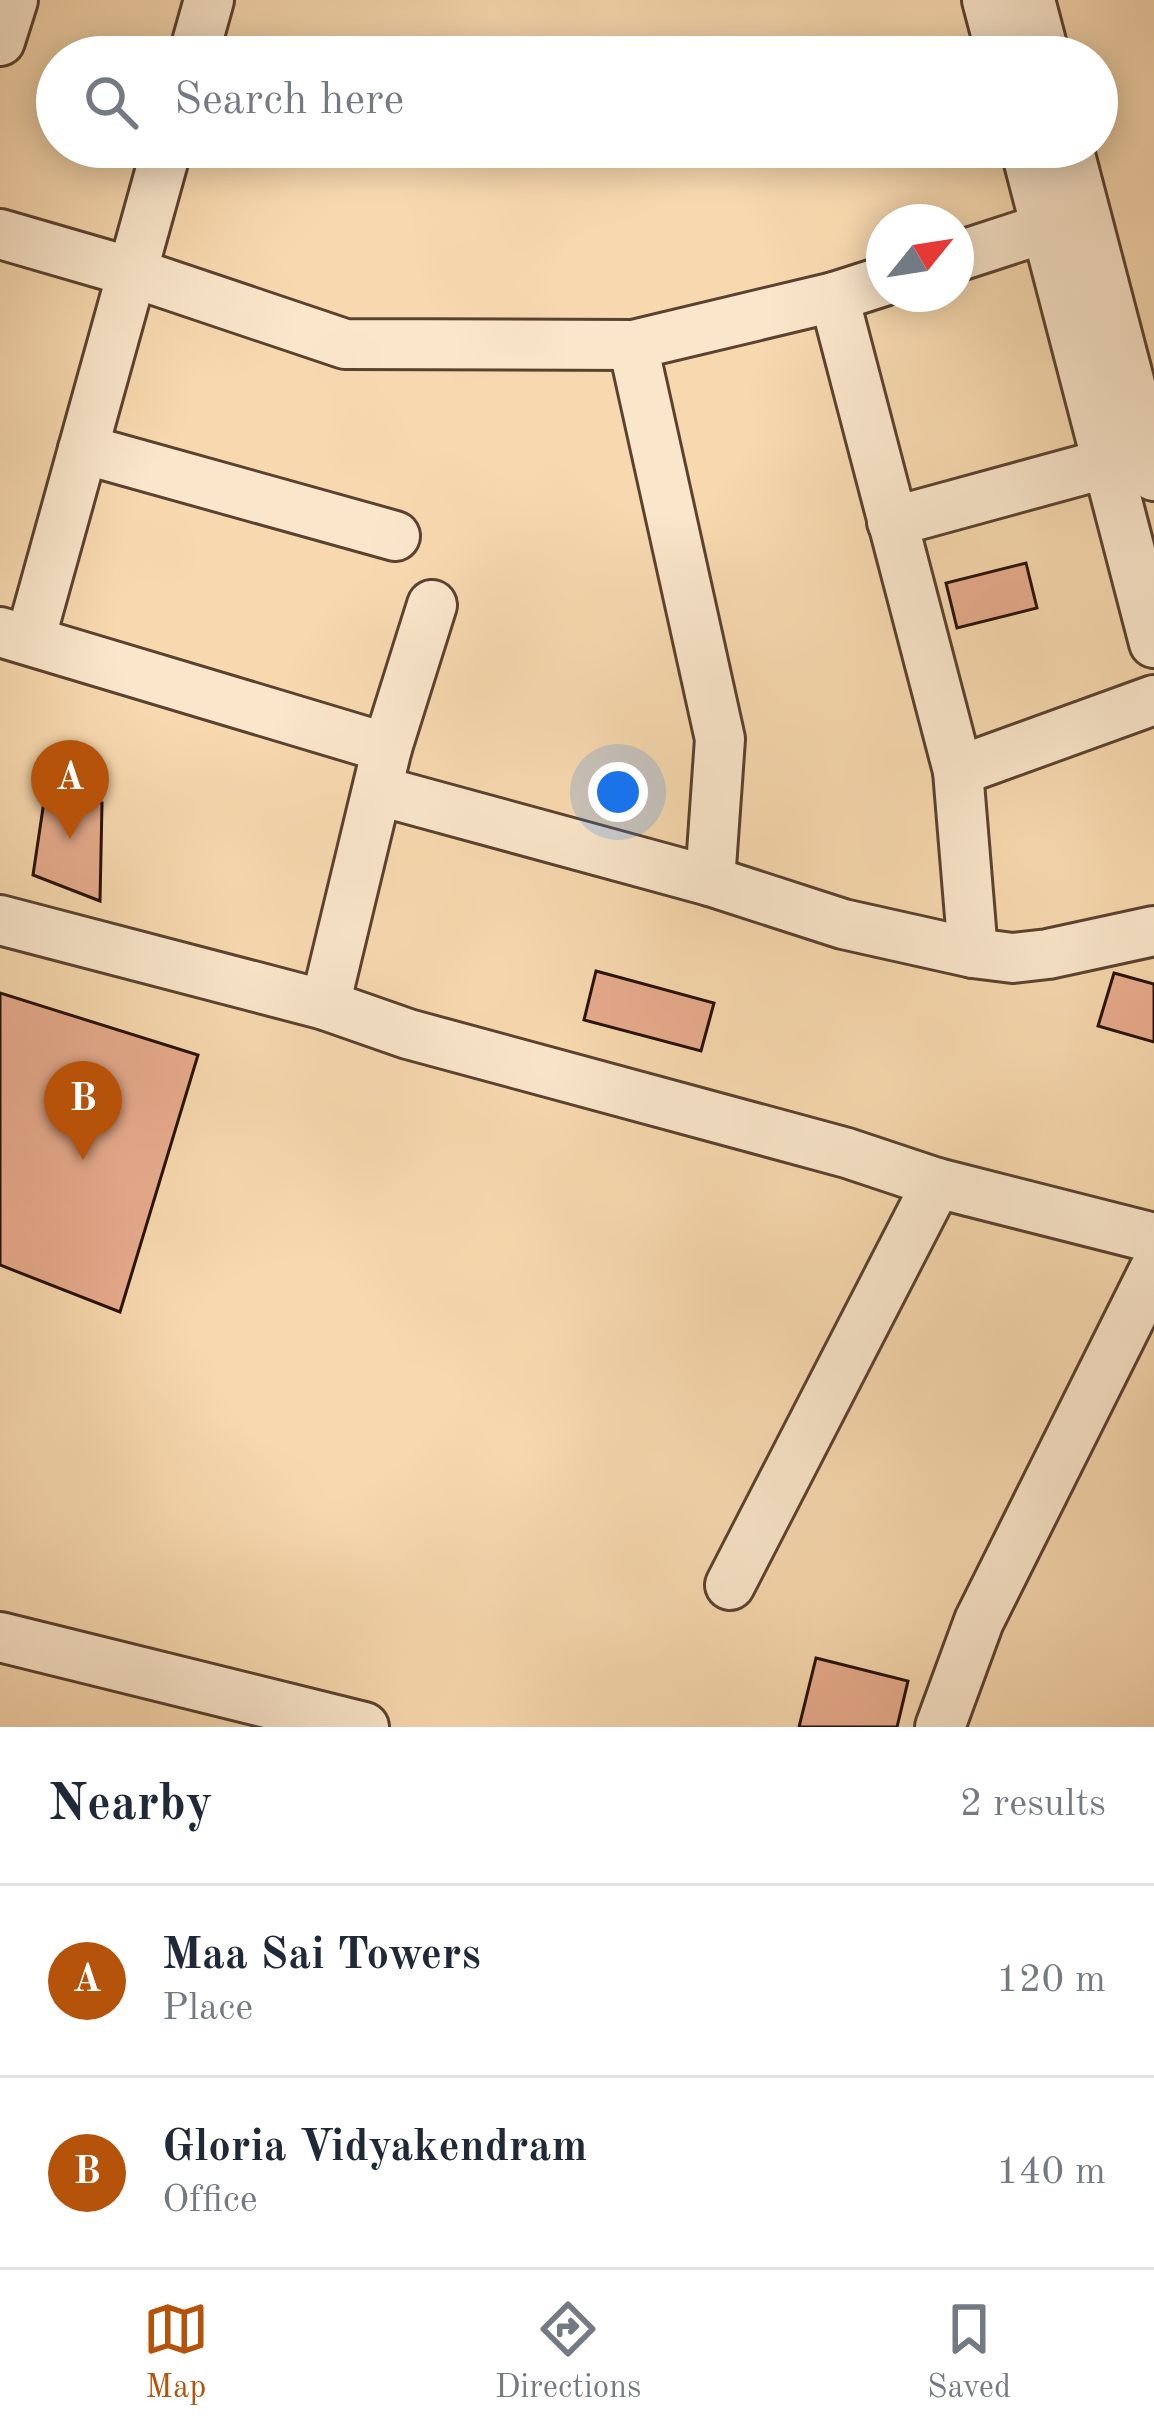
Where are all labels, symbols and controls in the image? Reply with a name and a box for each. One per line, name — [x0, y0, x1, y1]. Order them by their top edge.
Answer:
search box — [36, 36, 1118, 168]
icon: search — [78, 69, 144, 135]
text: Search here — [174, 79, 404, 124]
north arrow — [866, 204, 974, 312]
pin: A — [31, 740, 109, 839]
your location — [588, 762, 648, 822]
pin: B — [44, 1061, 122, 1160]
text: Nearby — [48, 1780, 213, 1831]
text: 2 results — [960, 1785, 1106, 1824]
text: Maa Sai Towers — [162, 1934, 481, 1979]
text: A — [72, 1961, 102, 2000]
text: 120 m — [996, 1961, 1106, 2000]
text: Place — [162, 1989, 253, 2028]
text: Gloria Vidyakendram — [162, 2126, 587, 2171]
text: B — [73, 2153, 101, 2192]
text: 140 m — [996, 2153, 1106, 2192]
text: Office — [162, 2181, 258, 2220]
tab: Map — [143, 2296, 209, 2409]
tab: Directions — [495, 2296, 641, 2409]
tab: Saved — [927, 2296, 1011, 2409]

